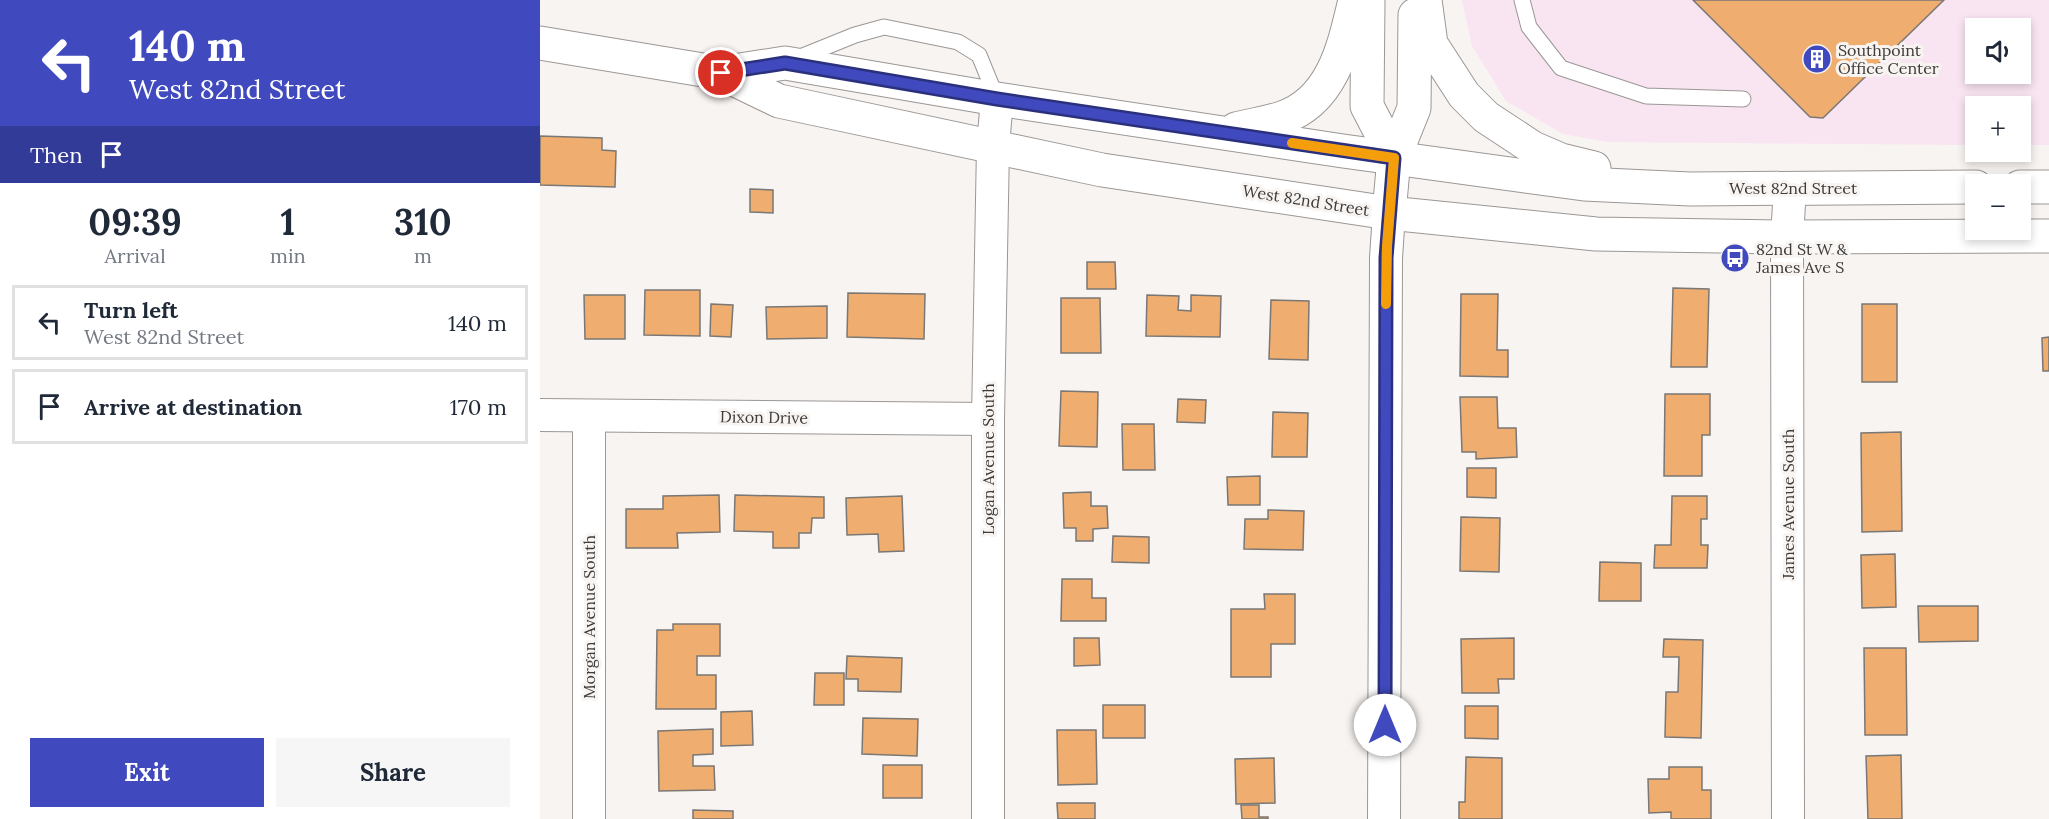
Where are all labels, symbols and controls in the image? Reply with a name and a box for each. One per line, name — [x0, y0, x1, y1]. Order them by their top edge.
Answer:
map controls — [1965, 18, 2031, 240]
button: sound — [1965, 18, 2031, 84]
text: 140 m — [129, 19, 245, 73]
icon: left — [30, 24, 108, 102]
place label: Southpoint Office Center — [1838, 40, 1939, 78]
building icon: Southpoint Office Center — [1801, 43, 1833, 75]
pin — [695, 47, 746, 98]
icon: arrive — [704, 56, 737, 89]
text: West 82nd Street — [129, 72, 345, 106]
button: + — [1965, 96, 2031, 162]
icon: arrive — [95, 138, 128, 171]
text: Then — [30, 141, 83, 169]
button: − — [1965, 174, 2031, 240]
street label: West 82nd Street — [1729, 178, 1858, 198]
street label: West 82nd Street — [1241, 180, 1372, 220]
text: 09:39 — [88, 199, 182, 245]
text: 1 — [281, 199, 295, 245]
text: 310 — [394, 199, 452, 245]
place label: 82nd St W & James Ave S — [1755, 239, 1849, 277]
bus stop icon: 82nd St W & James Ave S — [1719, 242, 1751, 274]
text: Arrival — [104, 243, 166, 268]
text: min — [270, 243, 306, 268]
text: m — [414, 243, 432, 268]
text: Turn left — [84, 296, 178, 324]
icon: left — [33, 306, 66, 339]
text: 140 m — [448, 309, 507, 337]
text: West 82nd Street — [84, 324, 244, 349]
street label: Logan Avenue South — [978, 383, 998, 535]
icon: arrive — [33, 390, 66, 423]
text: Arrive at destination — [84, 393, 302, 421]
text: 170 m — [450, 393, 507, 421]
street label: Dixon Drive — [720, 406, 809, 428]
street label: James Avenue South — [1778, 428, 1798, 580]
street label: Morgan Avenue South — [579, 535, 599, 699]
position arrow — [1353, 693, 1417, 757]
button: Exit — [30, 738, 264, 807]
button: Share — [276, 738, 510, 807]

